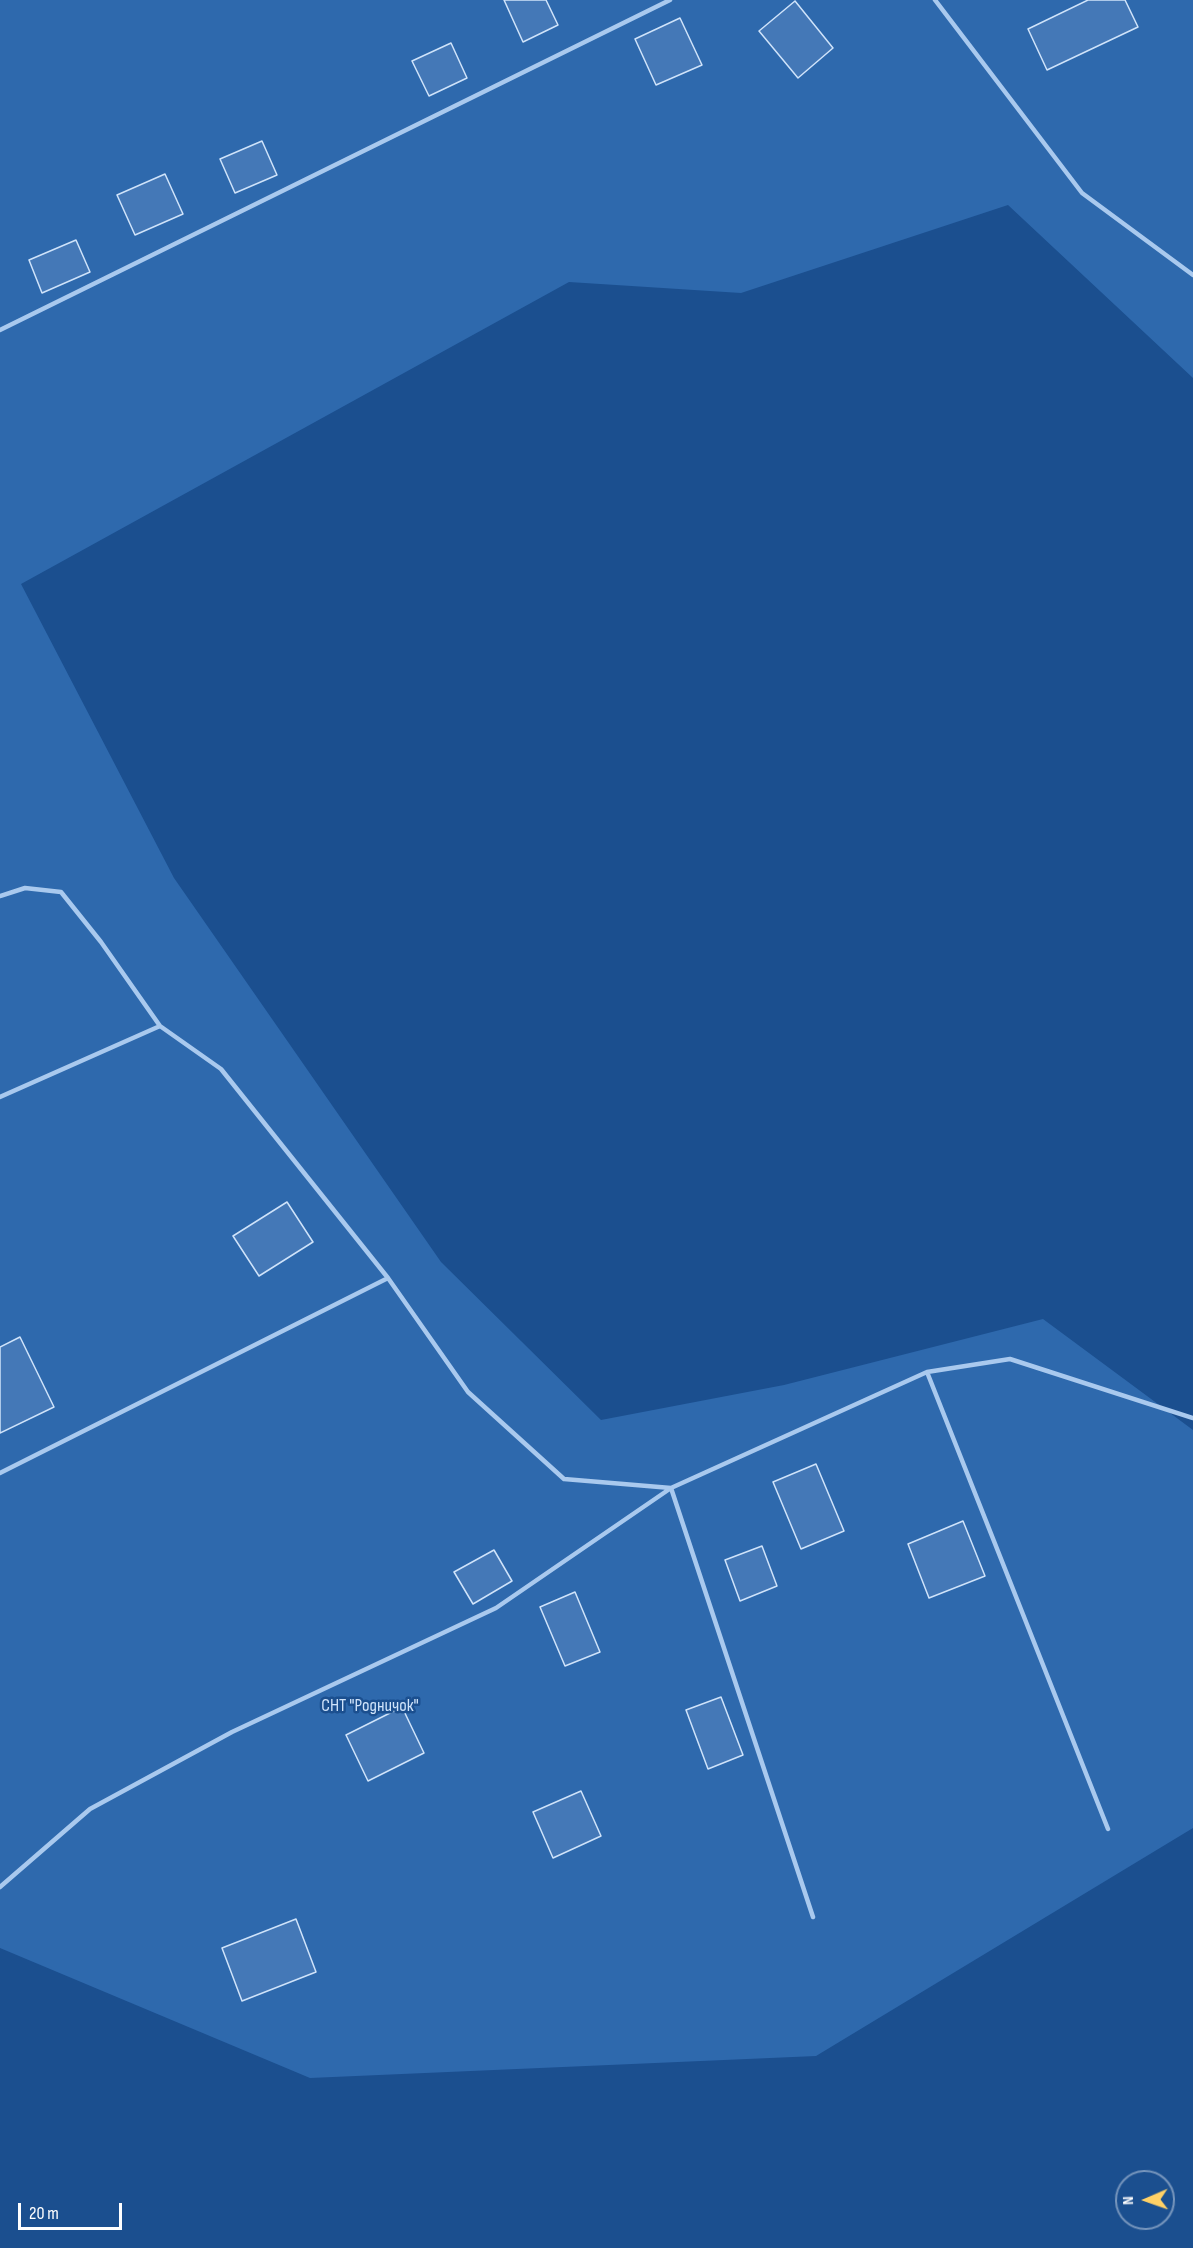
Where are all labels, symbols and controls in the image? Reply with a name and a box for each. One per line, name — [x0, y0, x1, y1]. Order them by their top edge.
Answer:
park label: СНТ "Родничок" — [321, 1695, 419, 1717]
north arrow — [1115, 2170, 1175, 2230]
scale bar — [21, 2191, 124, 2229]
text: N — [1119, 2196, 1138, 2205]
text: 20 m — [29, 2203, 59, 2224]

